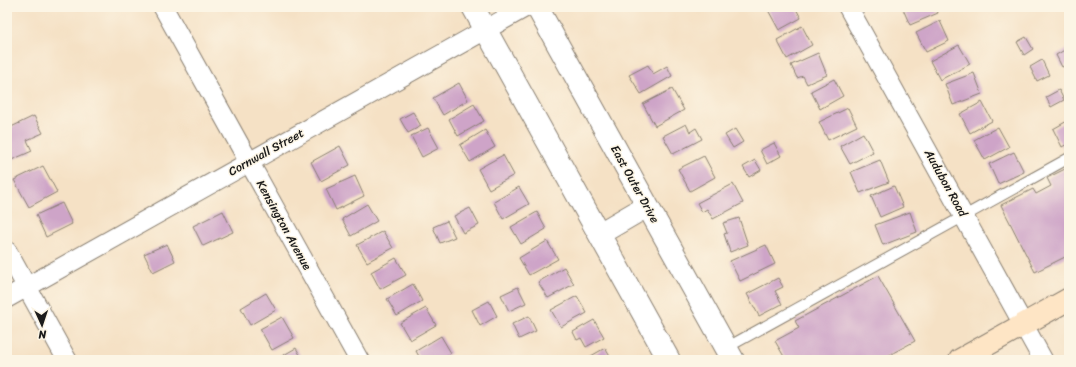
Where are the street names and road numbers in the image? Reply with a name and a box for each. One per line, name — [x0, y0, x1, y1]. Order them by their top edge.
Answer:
street label: Cornwall Street — [224, 122, 308, 182]
street label: East Outer Drive — [604, 141, 666, 227]
street label: Audubon Road — [918, 144, 975, 222]
street label: Kensington Avenue — [250, 176, 318, 274]

